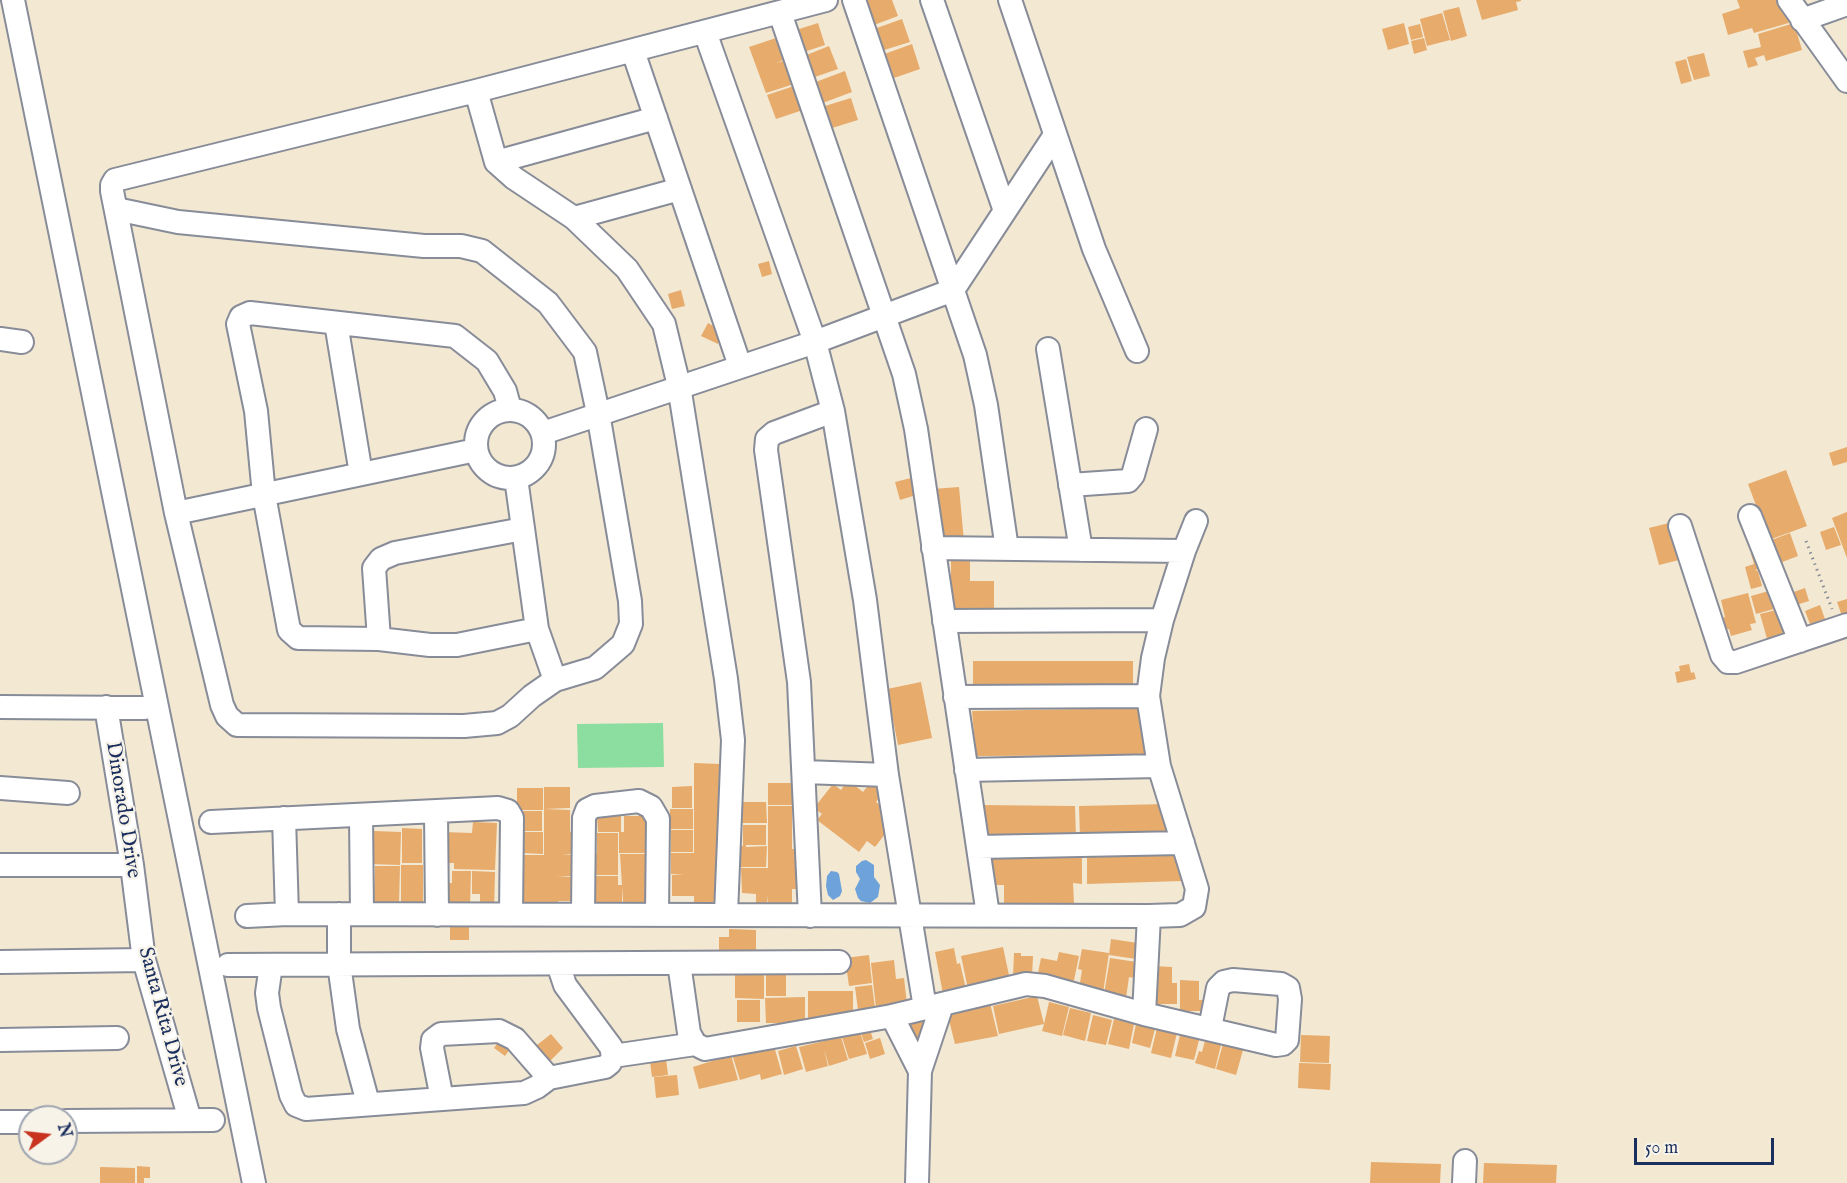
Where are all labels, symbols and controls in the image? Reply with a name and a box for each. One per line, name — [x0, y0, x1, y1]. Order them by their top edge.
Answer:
street label: Dinorado Drive — [99, 740, 145, 880]
street label: Santa Rita Drive — [131, 945, 193, 1089]
north arrow — [18, 1105, 78, 1165]
text: N — [52, 1122, 75, 1140]
scale bar — [1637, 1126, 1776, 1164]
text: 50 m — [1645, 1137, 1678, 1160]

